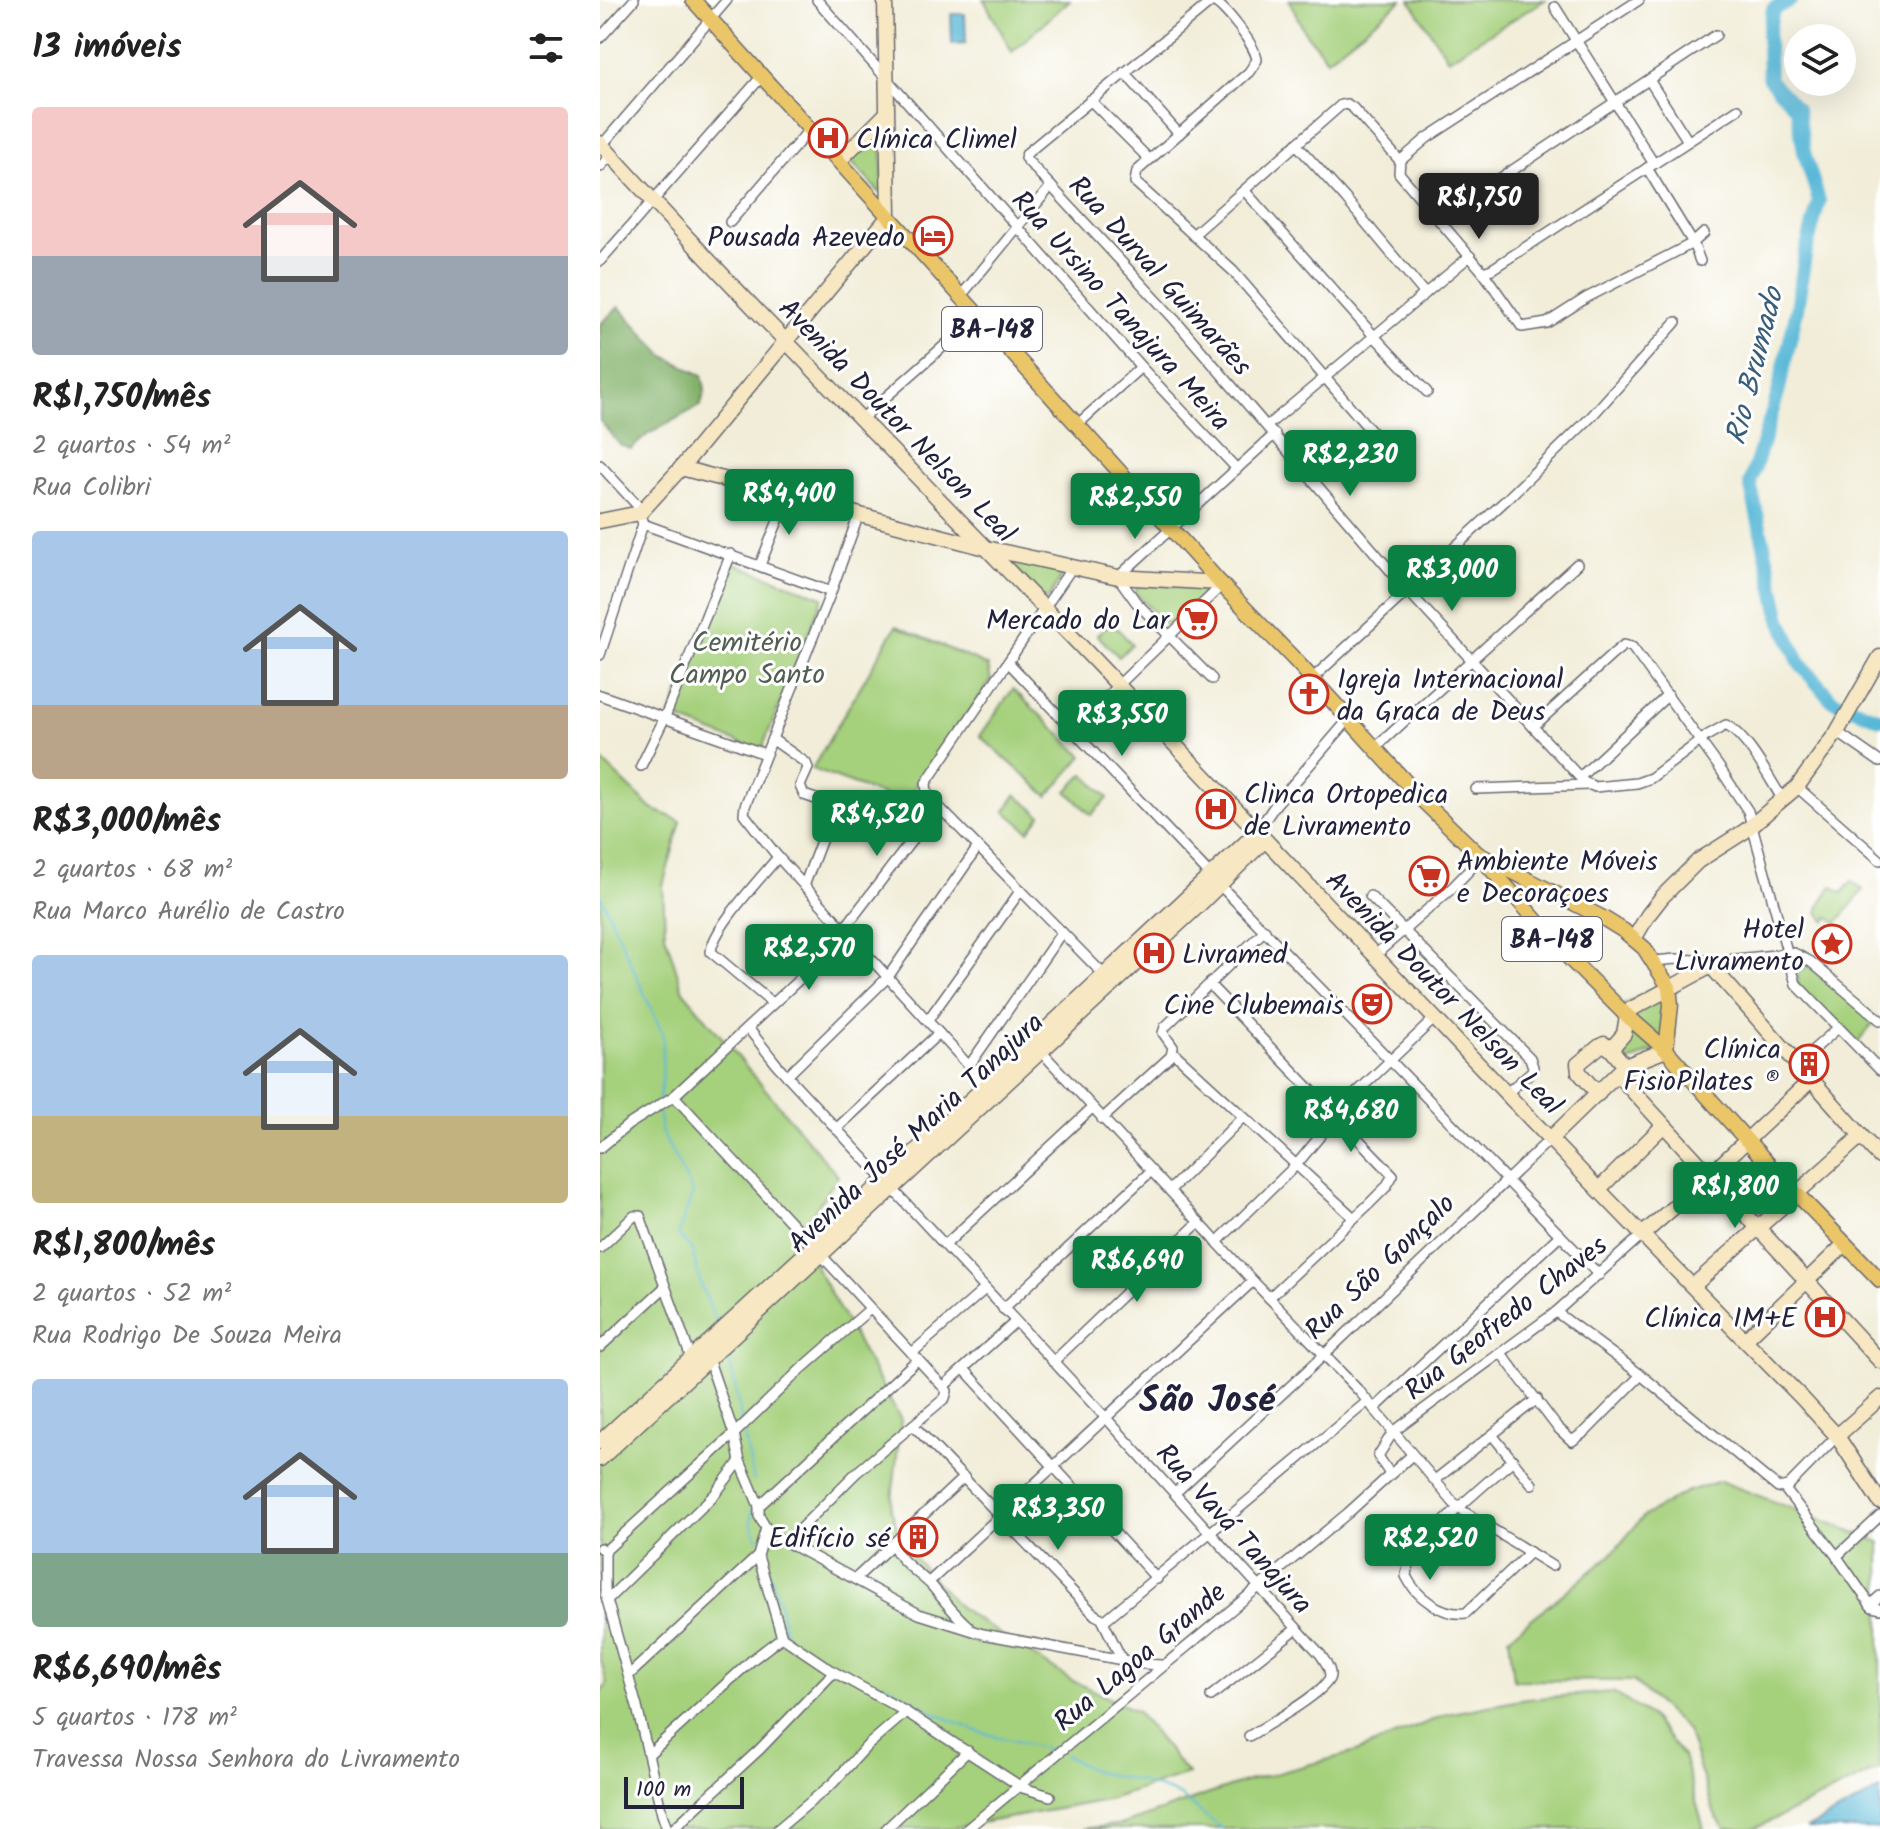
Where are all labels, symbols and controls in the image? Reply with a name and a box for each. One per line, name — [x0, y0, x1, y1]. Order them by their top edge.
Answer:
text: 13 imóveis — [32, 21, 182, 75]
map controls — [1784, 24, 1856, 96]
button: layers — [1784, 24, 1856, 96]
icon: filters — [524, 26, 568, 70]
hospital icon: Clínica Climel — [807, 117, 849, 159]
place label: Clínica Climel — [856, 118, 1017, 163]
icon: home — [228, 159, 372, 303]
street label: Rua Durval Guimarães — [1056, 166, 1262, 388]
pin: R$1,750 — [1405, 173, 1553, 241]
text: R$1,750 — [1437, 178, 1521, 220]
street label: Rua Ursino Tanajura Meira — [999, 181, 1241, 443]
hotel icon: Pousada Azevedo — [912, 215, 954, 257]
place label: Pousada Azevedo — [707, 216, 905, 261]
water label: Rio Brumado — [1713, 281, 1799, 450]
street label: Avenida Doutor Nelson Leal — [767, 289, 1026, 555]
road number: BA-148 — [942, 307, 1042, 351]
text: R$1,750/mês — [32, 371, 211, 425]
text: 2 quartos · 54 m² — [32, 425, 231, 467]
pin: R$2,230 — [1276, 430, 1424, 498]
text: R$2,230 — [1302, 435, 1398, 477]
text: Rua Colibri — [32, 467, 151, 509]
pin: R$4,400 — [715, 469, 863, 537]
pin: R$2,550 — [1061, 473, 1209, 541]
text: R$4,400 — [743, 474, 835, 516]
text: R$2,550 — [1089, 478, 1181, 520]
pin: R$3,000 — [1378, 545, 1526, 613]
text: R$3,000 — [1406, 550, 1498, 592]
icon: home — [228, 583, 372, 727]
supermarket icon: Mercado do Lar — [1176, 598, 1218, 640]
place label: Mercado do Lar — [986, 599, 1171, 644]
park label: Cemitério Campo Santo — [669, 621, 825, 698]
place label: Igreja Internacional da Graca de Deus — [1337, 658, 1564, 735]
church icon: Igreja Internacional da Graca de Deus — [1288, 673, 1330, 715]
pin: R$3,550 — [1048, 690, 1196, 758]
text: R$3,550 — [1076, 695, 1168, 737]
place label: Clinca Ortopedica de Livramento — [1244, 773, 1448, 850]
hospital icon: Clinca Ortopedica de Livramento — [1195, 788, 1237, 830]
pin: R$4,520 — [803, 790, 951, 858]
text: R$3,000/mês — [32, 795, 221, 849]
text: R$4,520 — [830, 795, 924, 837]
place label: Ambiente Móveis e Decoraçoes — [1457, 840, 1658, 917]
text: 2 quartos · 68 m² — [32, 849, 232, 891]
supermarket icon: Ambiente Móveis e Decoraçoes — [1408, 855, 1450, 897]
street label: Avenida Doutor Nelson Leal — [1314, 861, 1573, 1127]
text: Rua Marco Aurélio de Castro — [32, 891, 345, 933]
place label: Hotel Livramento — [1674, 908, 1804, 985]
road number: BA-148 — [1502, 917, 1602, 961]
place icon: Hotel Livramento — [1811, 923, 1853, 965]
pin: R$2,570 — [735, 924, 883, 992]
text: R$2,570 — [763, 929, 855, 971]
hospital icon: Livramed — [1133, 932, 1175, 974]
place label: Livramed — [1182, 933, 1288, 978]
theatre icon: Cine Clubemais — [1351, 983, 1393, 1025]
place label: Cine Clubemais — [1163, 984, 1344, 1029]
street label: Avenida José Maria Tanajura — [778, 1002, 1055, 1265]
icon: home — [228, 1007, 372, 1151]
place label: Clínica FisioPilates ® — [1623, 1028, 1781, 1105]
building icon: Clínica FisioPilates ® — [1788, 1043, 1830, 1085]
pin: R$4,680 — [1277, 1086, 1425, 1154]
text: R$4,680 — [1304, 1091, 1398, 1133]
pin: R$1,800 — [1661, 1162, 1809, 1230]
text: R$1,800 — [1691, 1167, 1779, 1209]
street label: Rua São Gonçalo — [1295, 1184, 1467, 1352]
text: R$1,800/mês — [32, 1219, 215, 1273]
street label: Rua Geofredo Chaves — [1395, 1225, 1618, 1413]
pin: R$6,690 — [1063, 1236, 1211, 1304]
text: R$6,690 — [1091, 1241, 1183, 1283]
text: 2 quartos · 52 m² — [32, 1273, 231, 1315]
hospital icon: Clínica IM+E — [1804, 1296, 1846, 1338]
place label: Clínica IM+E — [1644, 1297, 1798, 1342]
text: Rua Rodrigo De Souza Meira — [32, 1315, 342, 1357]
district label: São José — [1139, 1373, 1277, 1430]
icon: home — [228, 1431, 372, 1575]
street label: Rua Vavá Tanajura — [1144, 1434, 1323, 1626]
pin: R$3,350 — [984, 1484, 1132, 1552]
text: R$3,350 — [1012, 1489, 1104, 1531]
pin: R$2,520 — [1356, 1514, 1504, 1582]
building icon: Edifício sé — [897, 1516, 939, 1558]
place label: Edifício sé — [769, 1517, 892, 1562]
text: R$2,520 — [1383, 1519, 1477, 1561]
street label: Rua Lagoa Grande — [1044, 1572, 1237, 1744]
text: R$6,690/mês — [32, 1643, 222, 1697]
text: 5 quartos · 178 m² — [32, 1697, 237, 1739]
text: Travessa Nossa Senhora do Livramento — [32, 1739, 460, 1781]
scale bar — [624, 1773, 744, 1809]
text: 100 m — [636, 1773, 691, 1808]

